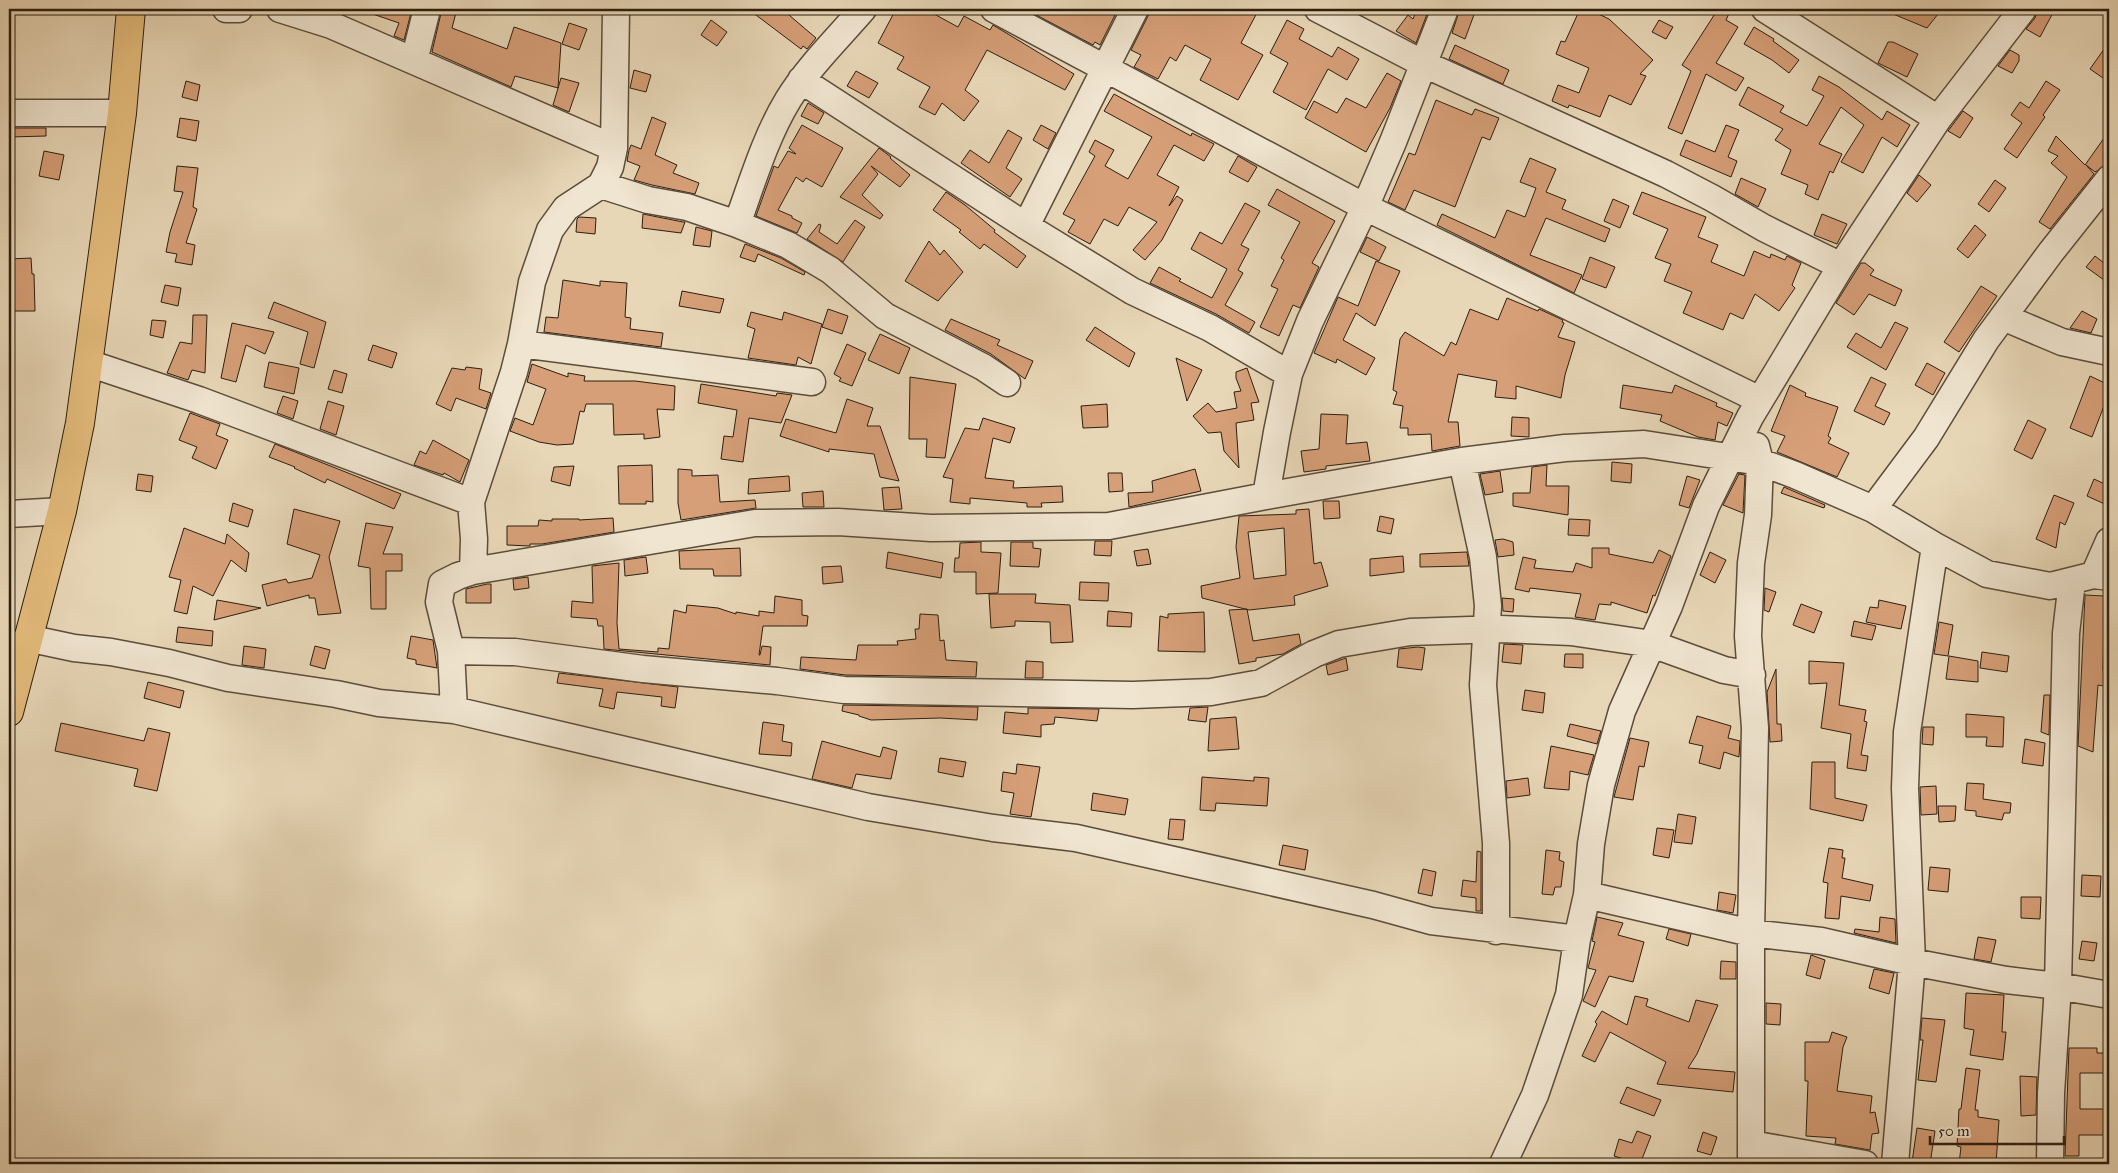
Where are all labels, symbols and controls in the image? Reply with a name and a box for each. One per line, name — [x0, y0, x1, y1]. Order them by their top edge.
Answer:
scale bar — [1930, 1113, 2064, 1145]
text: 50 m — [1938, 1122, 1970, 1140]

